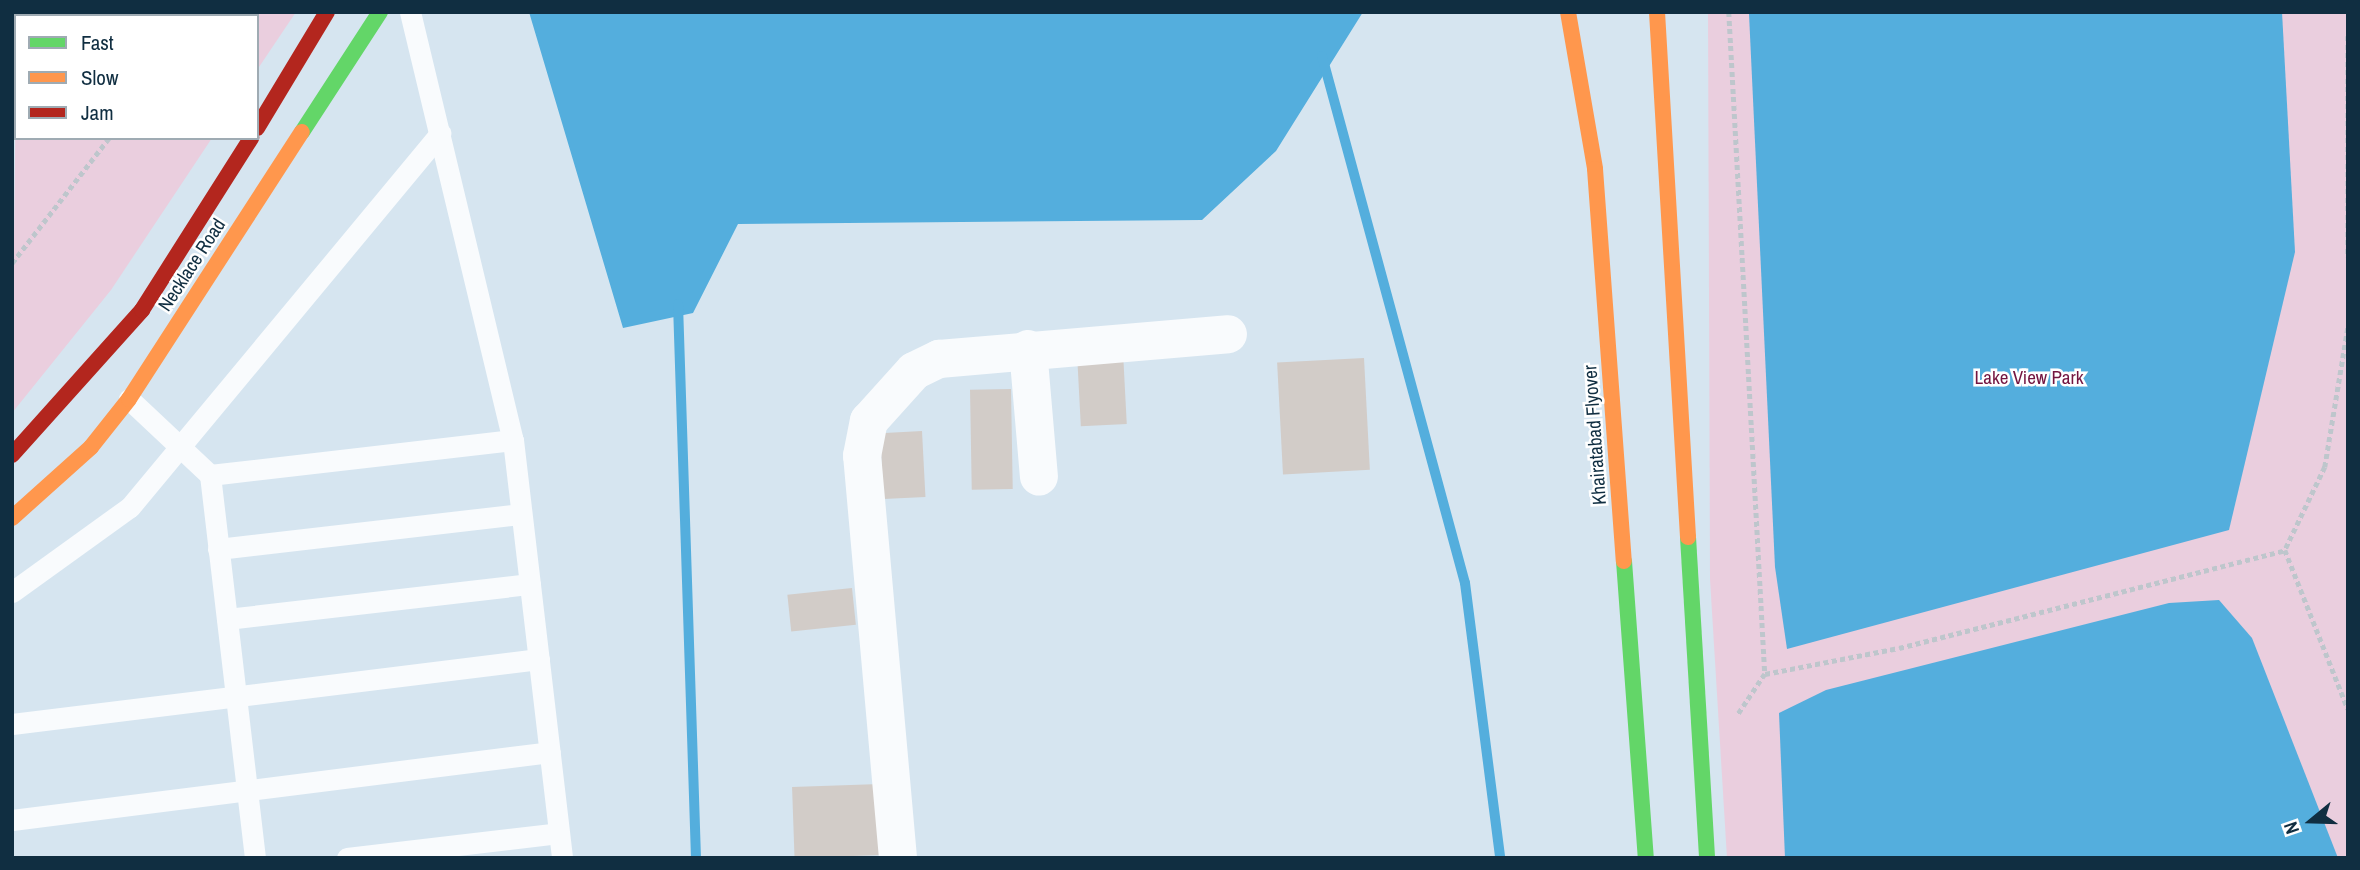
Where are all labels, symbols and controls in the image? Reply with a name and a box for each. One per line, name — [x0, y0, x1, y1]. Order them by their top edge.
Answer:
legend — [14, 14, 259, 140]
text: Fast — [81, 28, 114, 57]
text: Slow — [81, 63, 118, 92]
text: Jam — [81, 98, 114, 127]
street label: Necklace Road — [154, 214, 230, 316]
street label: Khairatabad Flyover — [1579, 364, 1611, 506]
park label: Lake View Park — [1975, 367, 2083, 389]
north arrow — [2276, 786, 2346, 856]
text: N — [2277, 818, 2305, 837]

